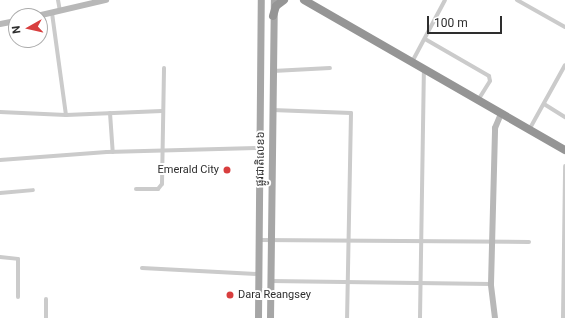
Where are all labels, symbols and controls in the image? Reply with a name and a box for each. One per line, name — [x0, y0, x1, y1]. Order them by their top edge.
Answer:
north arrow — [8, 8, 48, 48]
scale bar — [429, 8, 504, 34]
text: 100 m — [434, 16, 468, 30]
text: N — [10, 25, 24, 34]
street label: ផ្លូវជាតិលេខ៦ — [254, 131, 268, 187]
place label: Emerald City — [158, 163, 219, 177]
marker: Emerald City — [222, 165, 232, 175]
place label: Dara Reangsey — [238, 288, 311, 302]
marker: Dara Reangsey — [225, 290, 235, 300]

